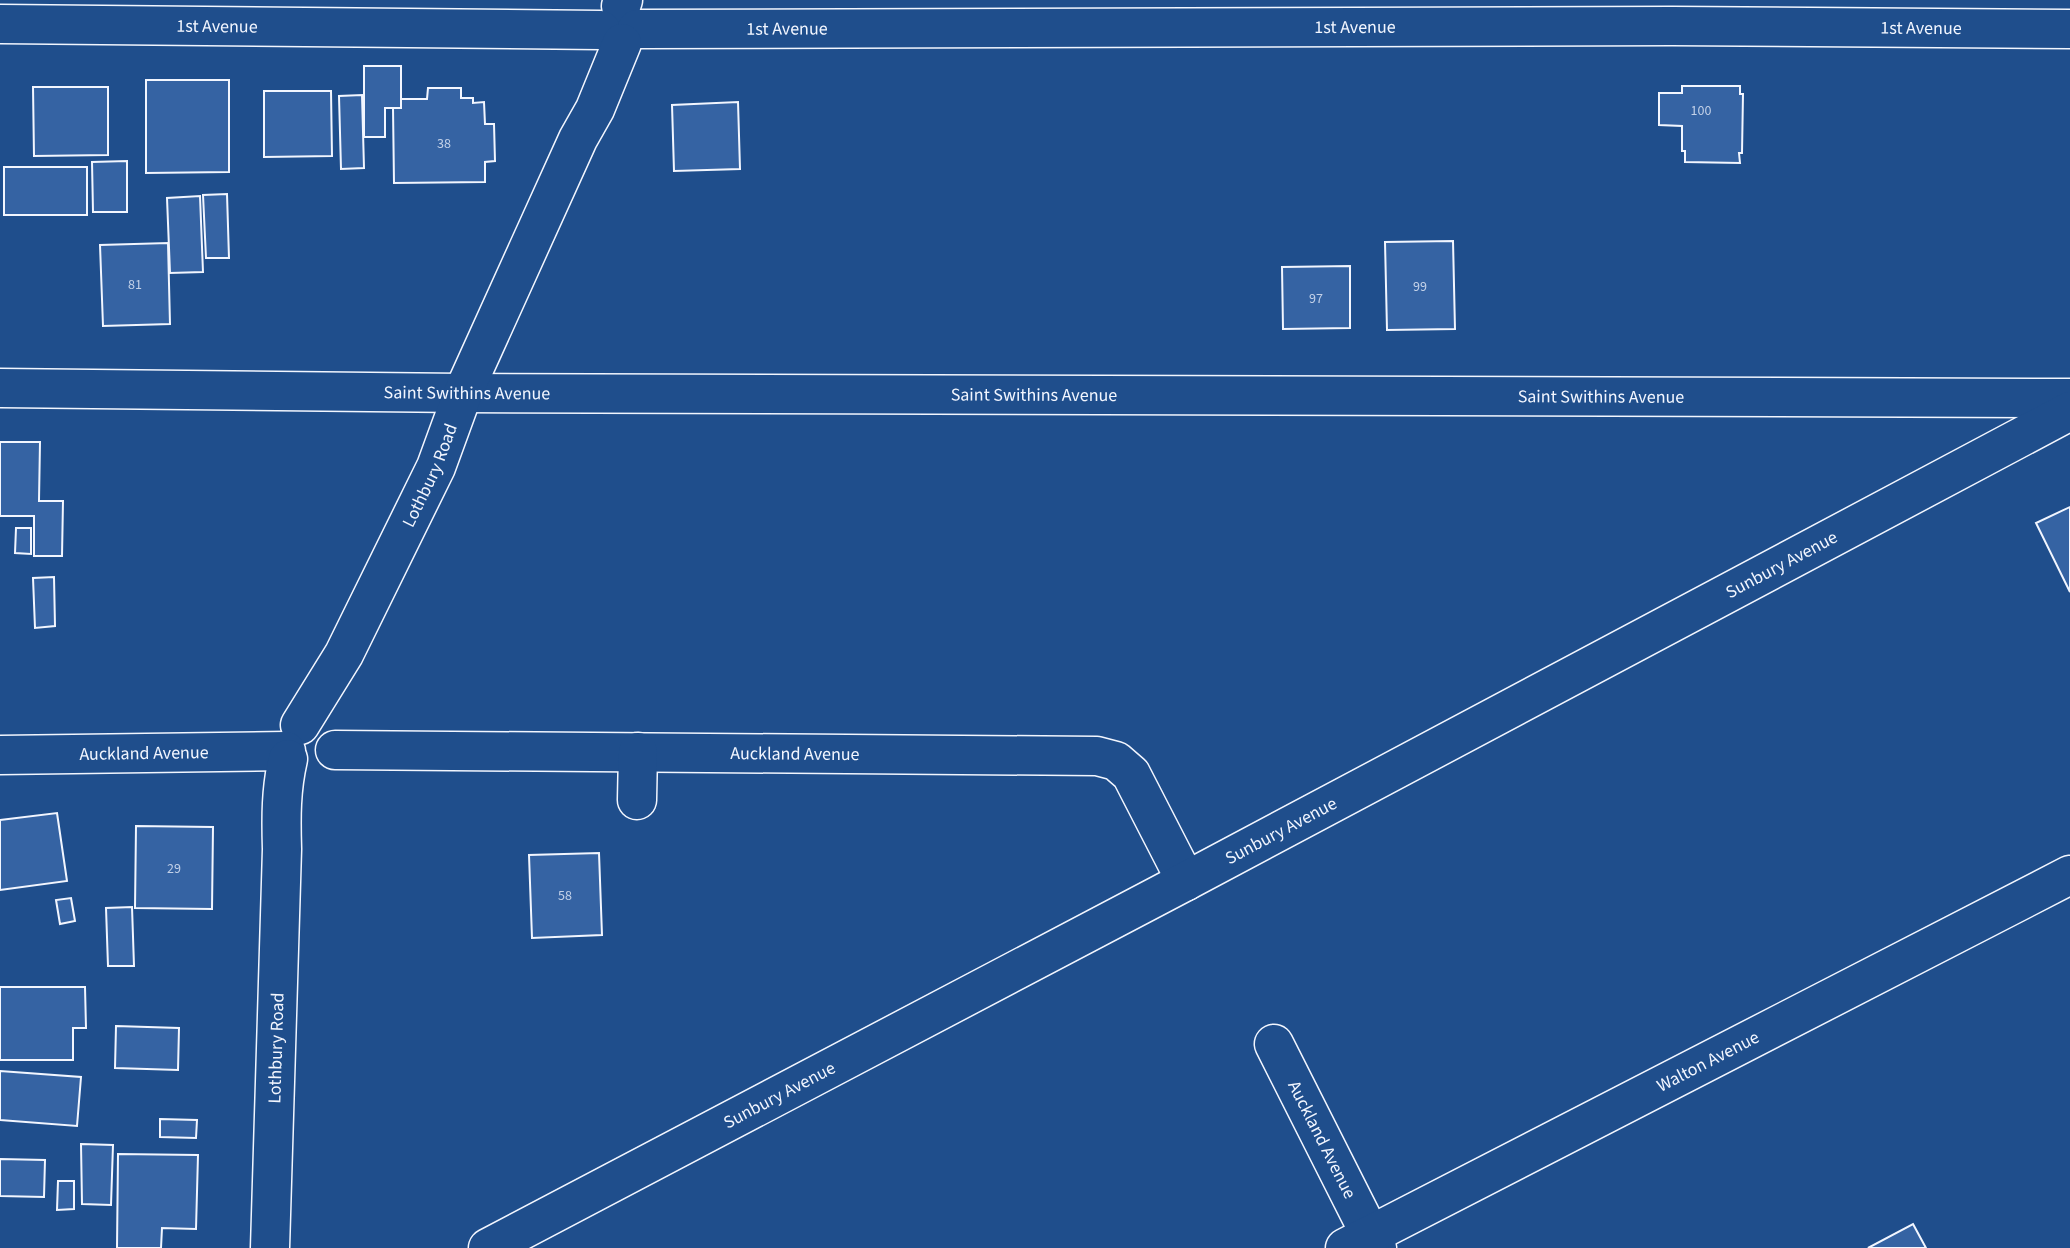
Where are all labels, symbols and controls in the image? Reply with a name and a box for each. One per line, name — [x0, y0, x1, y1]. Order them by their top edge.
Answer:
street label: 1st Avenue — [176, 14, 258, 40]
street label: 1st Avenue — [1314, 15, 1396, 40]
street label: 1st Avenue — [746, 16, 828, 42]
street label: 1st Avenue — [1880, 16, 1962, 41]
house number: 100 — [1691, 101, 1711, 121]
house number: 38 — [437, 134, 451, 154]
house number: 81 — [128, 275, 142, 295]
house number: 99 — [1413, 277, 1427, 297]
house number: 97 — [1309, 289, 1323, 309]
street label: Saint Swithins Avenue — [384, 380, 550, 406]
street label: Saint Swithins Avenue — [951, 383, 1117, 408]
street label: Saint Swithins Avenue — [1518, 384, 1684, 410]
street label: Lothbury Road — [396, 420, 464, 531]
street label: Sunbury Avenue — [1721, 525, 1842, 605]
street label: Auckland Avenue — [79, 740, 209, 767]
street label: Auckland Avenue — [730, 741, 860, 767]
street label: Sunbury Avenue — [1221, 791, 1341, 871]
house number: 29 — [167, 859, 181, 879]
house number: 58 — [558, 886, 572, 906]
street label: Lothbury Road — [262, 992, 291, 1104]
street label: Walton Avenue — [1652, 1025, 1764, 1099]
street label: Sunbury Avenue — [719, 1056, 840, 1135]
street label: Auckland Avenue — [1281, 1076, 1362, 1203]

